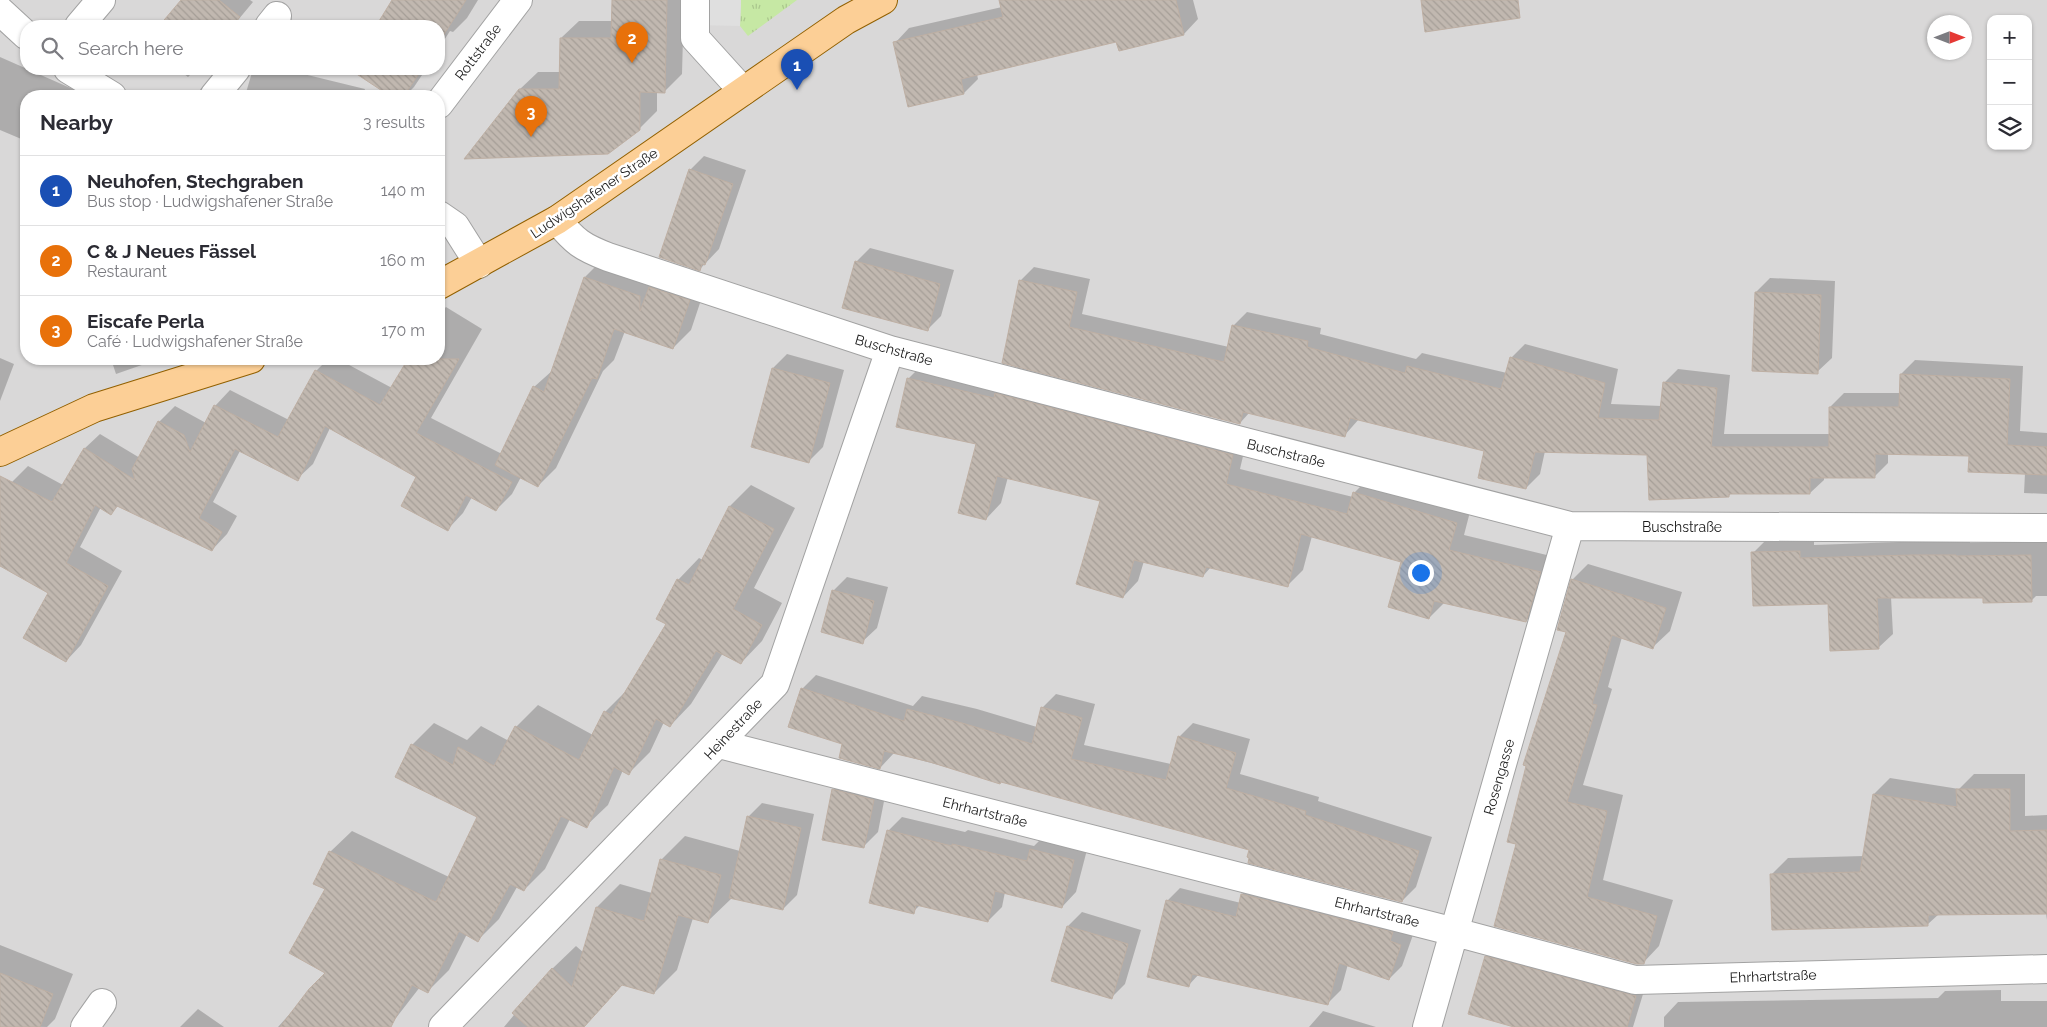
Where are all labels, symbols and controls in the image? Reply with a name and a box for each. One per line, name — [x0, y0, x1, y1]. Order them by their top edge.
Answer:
north arrow — [1927, 15, 1972, 60]
map controls — [1987, 15, 2032, 150]
button: + — [1987, 15, 2032, 60]
search box — [20, 20, 445, 75]
street label: Rottstraße — [452, 21, 504, 83]
pin: 2 — [616, 22, 648, 63]
icon: search — [38, 34, 66, 62]
text: Search here — [78, 37, 184, 59]
pin: 1 — [781, 49, 813, 90]
button: − — [1987, 60, 2032, 105]
pin: 3 — [515, 96, 547, 137]
button: layers — [1987, 105, 2032, 150]
text: Nearby — [40, 110, 113, 135]
text: 3 results — [363, 113, 425, 132]
street label: Ludwigshafener Straße — [528, 145, 660, 241]
text: Neuhofen, Stechgraben — [87, 170, 303, 192]
text: 1 — [52, 181, 60, 200]
text: 140 m — [381, 181, 425, 200]
text: Bus stop · Ludwigshafener Straße — [87, 192, 333, 211]
text: C & J Neues Fässel — [87, 240, 256, 262]
text: 2 — [51, 251, 61, 270]
text: 160 m — [380, 251, 425, 270]
text: Restaurant — [87, 262, 167, 281]
text: Eiscafe Perla — [87, 310, 204, 332]
text: 3 — [52, 321, 60, 340]
text: 170 m — [381, 321, 425, 340]
street label: Buschstraße — [853, 331, 935, 369]
text: Café · Ludwigshafener Straße — [87, 332, 303, 351]
street label: Buschstraße — [1245, 436, 1327, 470]
street label: Buschstraße — [1642, 519, 1722, 535]
your location — [1408, 560, 1434, 586]
street label: Heinestraße — [701, 695, 765, 763]
street label: Rosengasse — [1481, 737, 1517, 817]
street label: Ehrhartstraße — [941, 794, 1029, 830]
street label: Ehrhartstraße — [1333, 894, 1421, 930]
street label: Ehrhartstraße — [1729, 966, 1817, 986]

